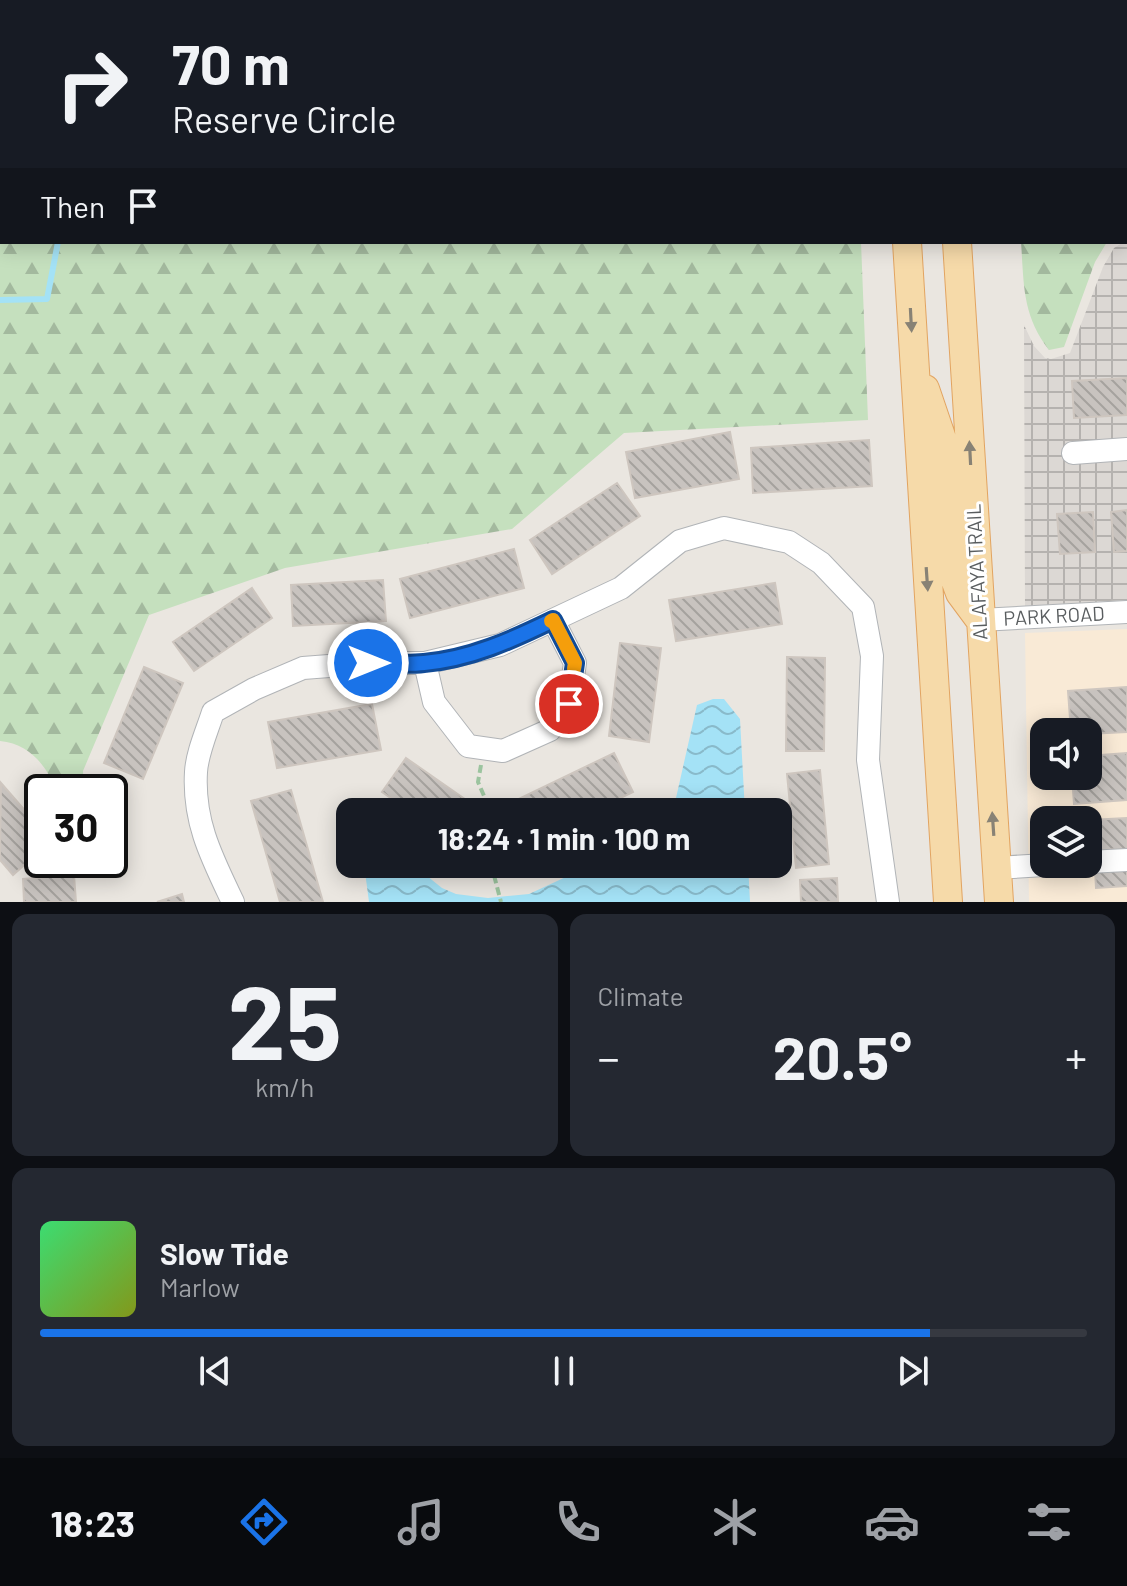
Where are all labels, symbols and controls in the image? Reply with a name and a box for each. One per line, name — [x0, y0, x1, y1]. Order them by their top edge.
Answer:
text: 70 m — [172, 29, 290, 96]
icon: right — [40, 32, 144, 136]
text: Reserve Circle — [172, 97, 396, 140]
icon: arrive — [121, 184, 165, 228]
text: Then — [40, 188, 105, 224]
one-way arrow — [905, 308, 918, 333]
one-way arrow — [963, 440, 976, 465]
street label: ALAFAYA TRAIL — [960, 503, 992, 641]
one-way arrow — [921, 567, 934, 592]
street label: PARK ROAD — [1003, 600, 1105, 630]
position arrow — [326, 621, 410, 705]
pin — [535, 670, 603, 738]
icon: arrive — [547, 682, 591, 726]
map controls — [1030, 718, 1102, 878]
button: sound — [1030, 718, 1102, 790]
speed limit sign: 30 — [24, 774, 128, 878]
button: layers — [1030, 806, 1102, 878]
one-way arrow — [986, 811, 999, 836]
text: 18:24 · 1 min · 100 m — [438, 820, 690, 856]
text: 25 — [228, 956, 342, 1081]
text: Climate — [598, 980, 684, 1011]
text: 20.5° — [773, 1020, 912, 1092]
text: − — [598, 1030, 620, 1083]
text: + — [1065, 1030, 1087, 1083]
text: km/h — [255, 1071, 314, 1102]
text: Slow Tide — [160, 1235, 289, 1271]
text: Marlow — [160, 1271, 240, 1302]
icon: previous — [193, 1349, 237, 1393]
icon: pause — [542, 1349, 586, 1393]
icon: next — [891, 1349, 935, 1393]
icon: directions — [236, 1494, 292, 1550]
icon: music — [393, 1494, 449, 1550]
icon: phone — [550, 1494, 606, 1550]
icon: climate — [707, 1494, 763, 1550]
icon: car — [864, 1494, 920, 1550]
icon: filters — [1021, 1494, 1077, 1550]
text: 18:23 — [50, 1501, 135, 1544]

